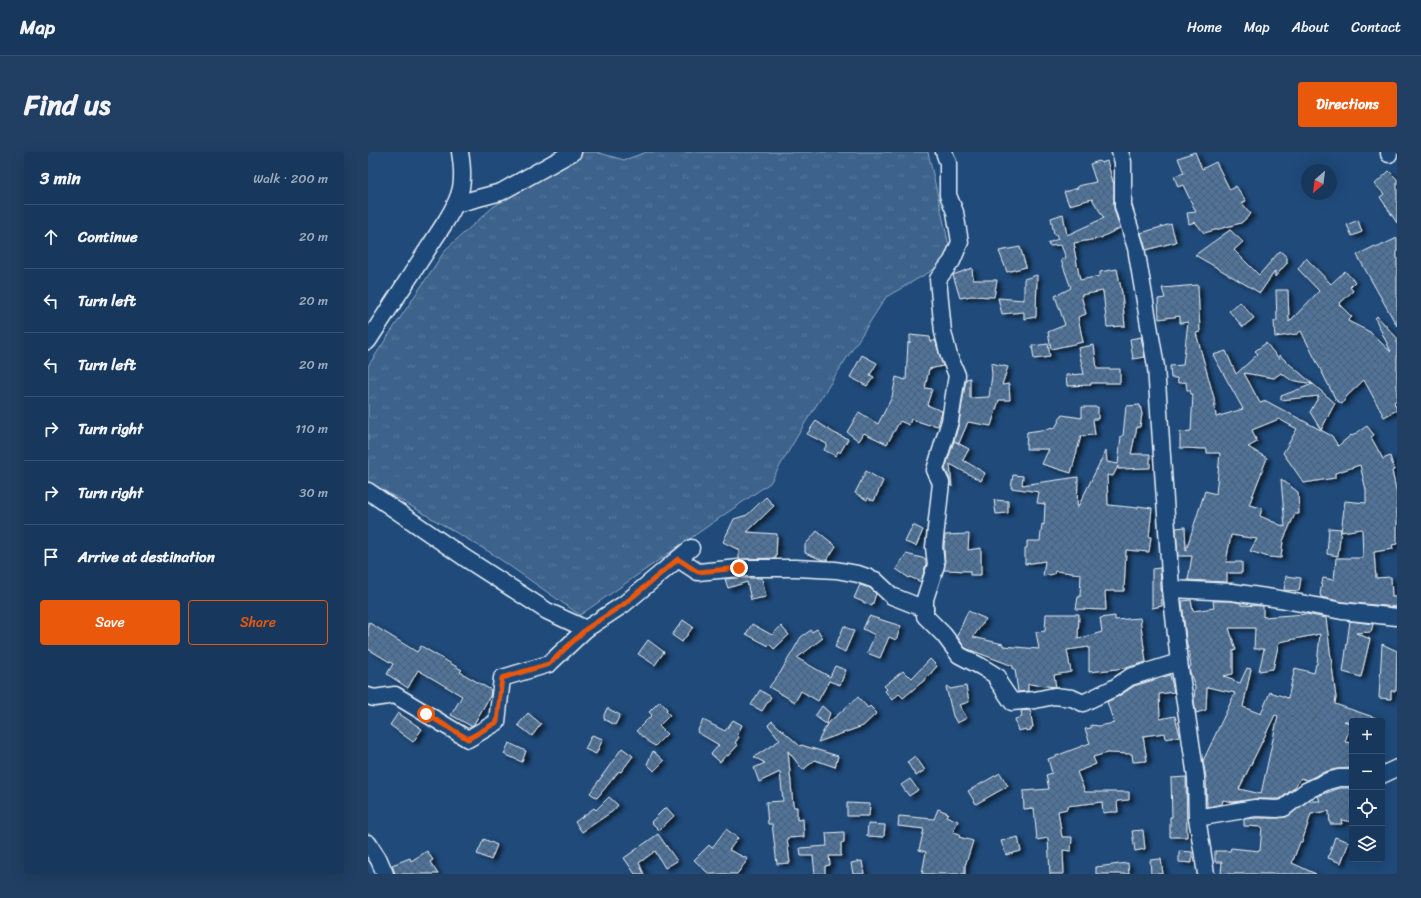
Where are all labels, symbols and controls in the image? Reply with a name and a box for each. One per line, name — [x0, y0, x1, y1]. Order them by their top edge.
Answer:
text: Map — [20, 11, 55, 44]
text: Home — [1187, 15, 1222, 40]
text: Map — [1244, 15, 1270, 40]
text: About — [1292, 15, 1329, 40]
text: Contact — [1351, 15, 1401, 40]
text: Find us — [24, 80, 111, 129]
button: Directions — [1298, 82, 1397, 127]
text: 3 min — [40, 163, 81, 193]
north arrow — [1301, 164, 1337, 200]
text: Walk · 200 m — [253, 167, 328, 190]
text: Continue — [78, 224, 138, 250]
text: 20 m — [299, 225, 328, 248]
icon: ahead — [40, 226, 62, 248]
text: Turn left — [78, 288, 136, 314]
text: 20 m — [299, 289, 328, 312]
icon: left — [40, 290, 62, 312]
text: Turn left — [78, 352, 136, 378]
text: 20 m — [299, 353, 328, 376]
icon: left — [40, 354, 62, 376]
text: Turn right — [78, 416, 143, 442]
text: 110 m — [295, 417, 328, 440]
icon: right — [40, 418, 62, 440]
text: Turn right — [78, 480, 143, 506]
text: 30 m — [299, 481, 328, 504]
icon: right — [40, 482, 62, 504]
text: Arrive at destination — [78, 544, 215, 570]
icon: arrive — [40, 546, 62, 568]
route end — [730, 559, 748, 577]
button: Save — [40, 600, 180, 645]
button: Share — [188, 600, 328, 645]
route start — [417, 705, 435, 723]
map controls — [1349, 718, 1385, 862]
button: + — [1349, 718, 1385, 754]
button: − — [1349, 754, 1385, 790]
button: locate — [1349, 790, 1385, 826]
button: layers — [1349, 826, 1385, 862]

